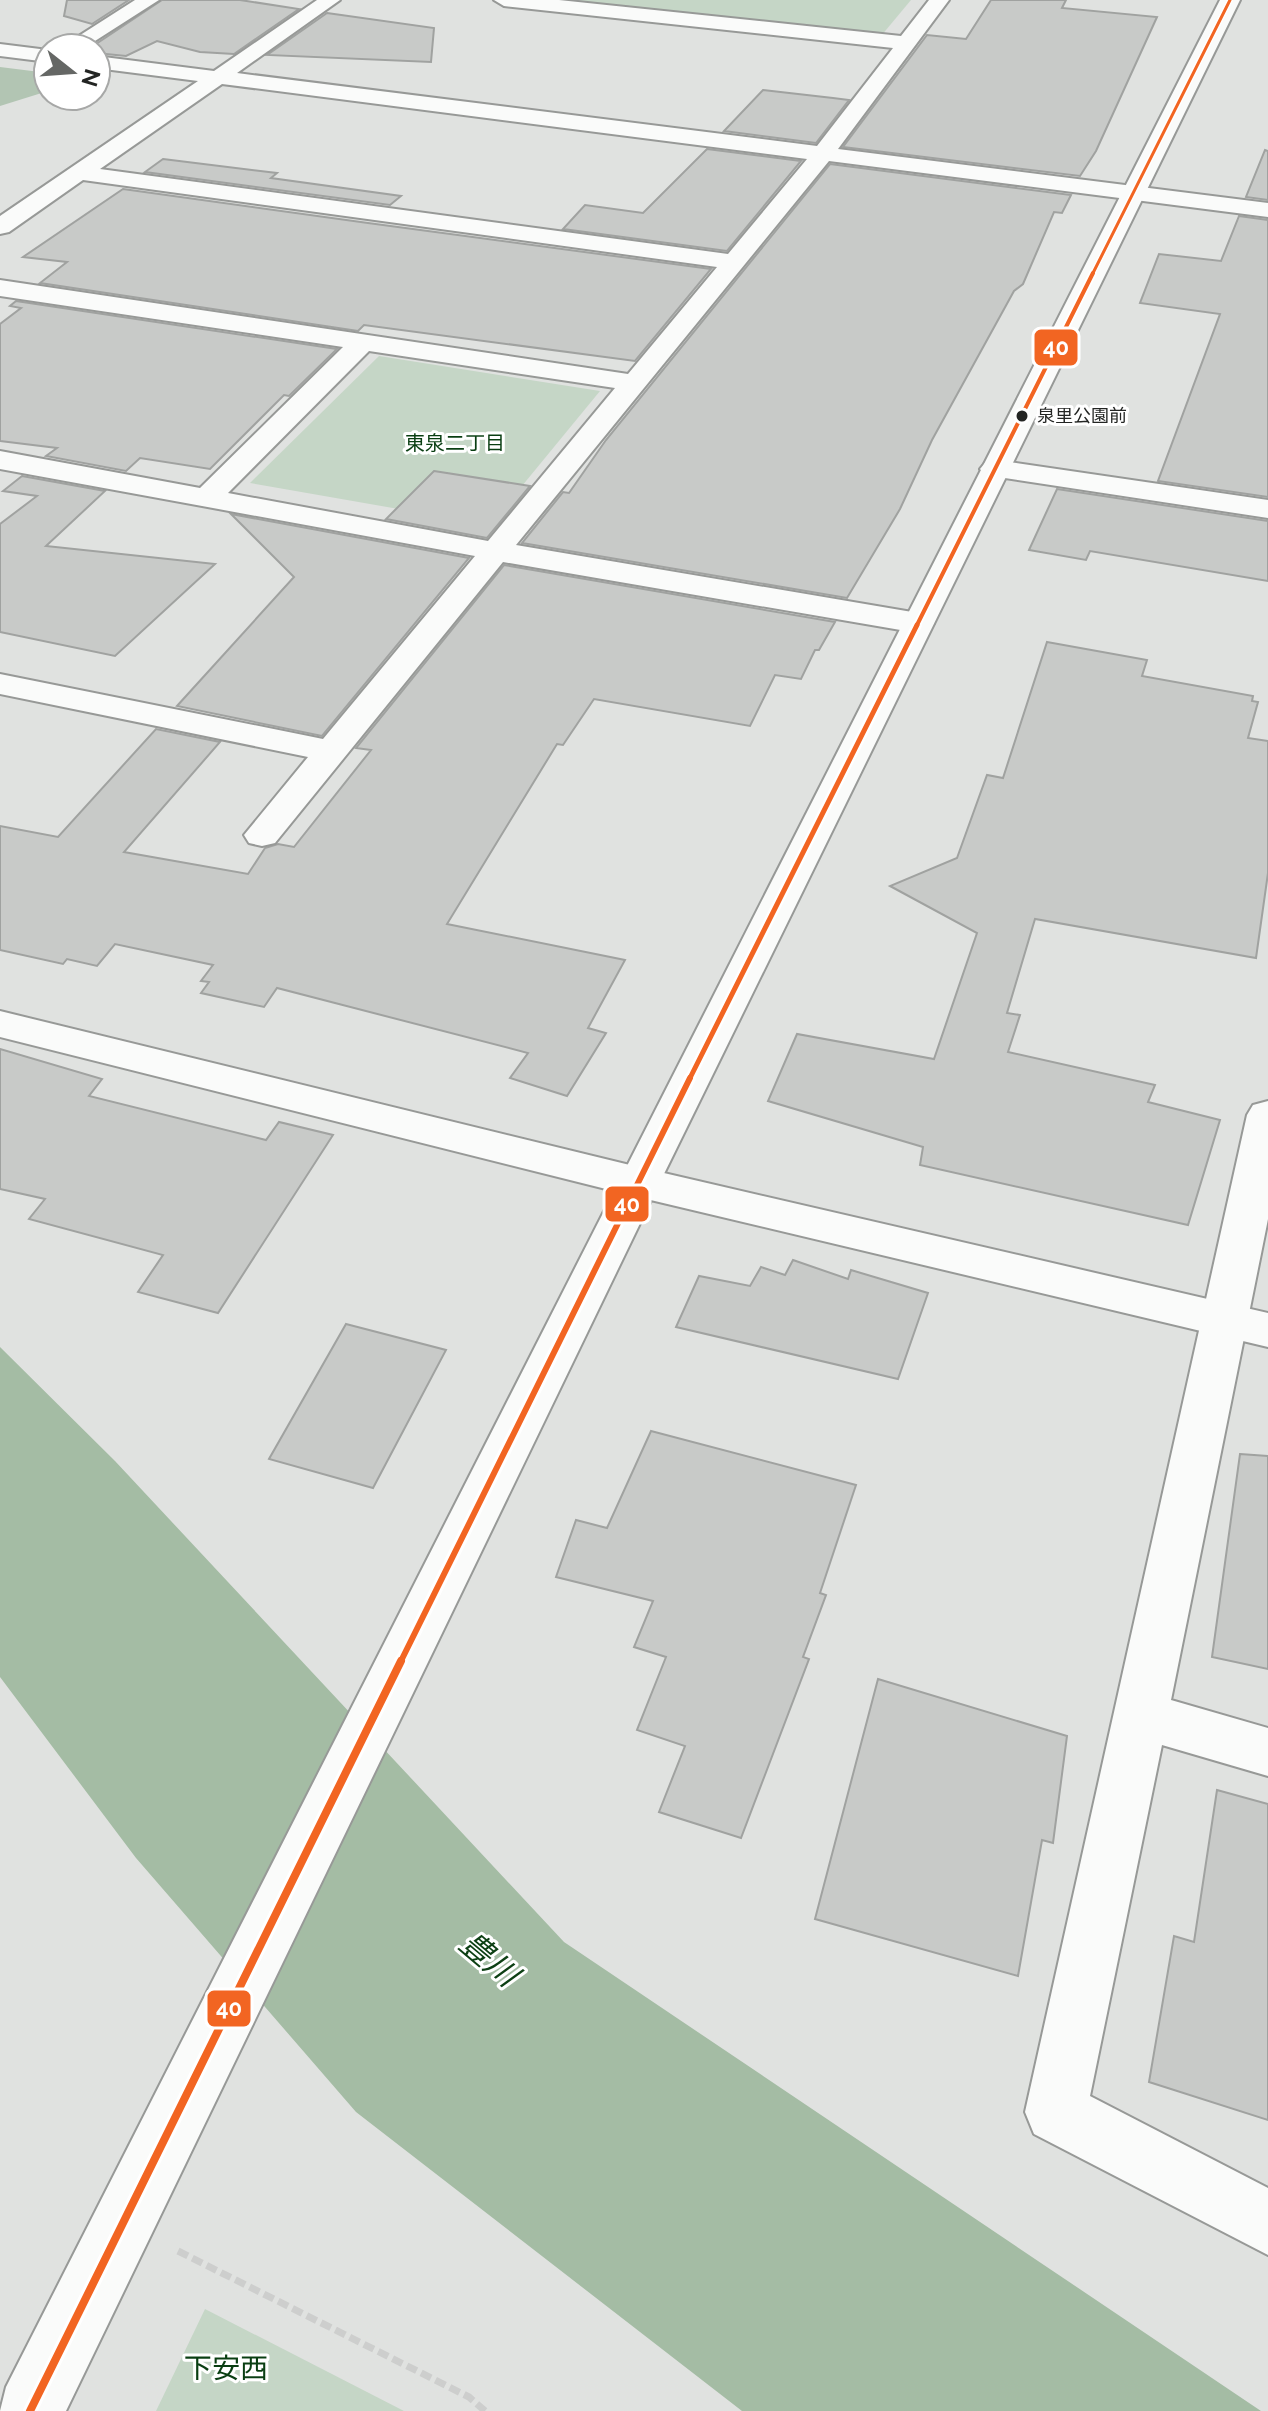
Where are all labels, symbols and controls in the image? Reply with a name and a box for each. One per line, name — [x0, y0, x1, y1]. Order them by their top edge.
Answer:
north arrow — [32, 32, 112, 112]
text: N — [76, 66, 106, 90]
line badge: 40 — [1033, 328, 1079, 367]
text: 40 — [1043, 334, 1069, 360]
place label: 泉里公園前 — [1037, 405, 1127, 426]
marker: 泉里公園前 — [1014, 408, 1030, 424]
park label: 東泉二丁目 — [405, 431, 505, 455]
line badge: 40 — [604, 1185, 650, 1223]
text: 40 — [614, 1191, 640, 1217]
water label: 豊川 — [453, 1924, 528, 1995]
line badge: 40 — [206, 1989, 252, 2028]
text: 40 — [216, 1995, 242, 2021]
park label: 下安西 — [184, 2352, 268, 2385]

